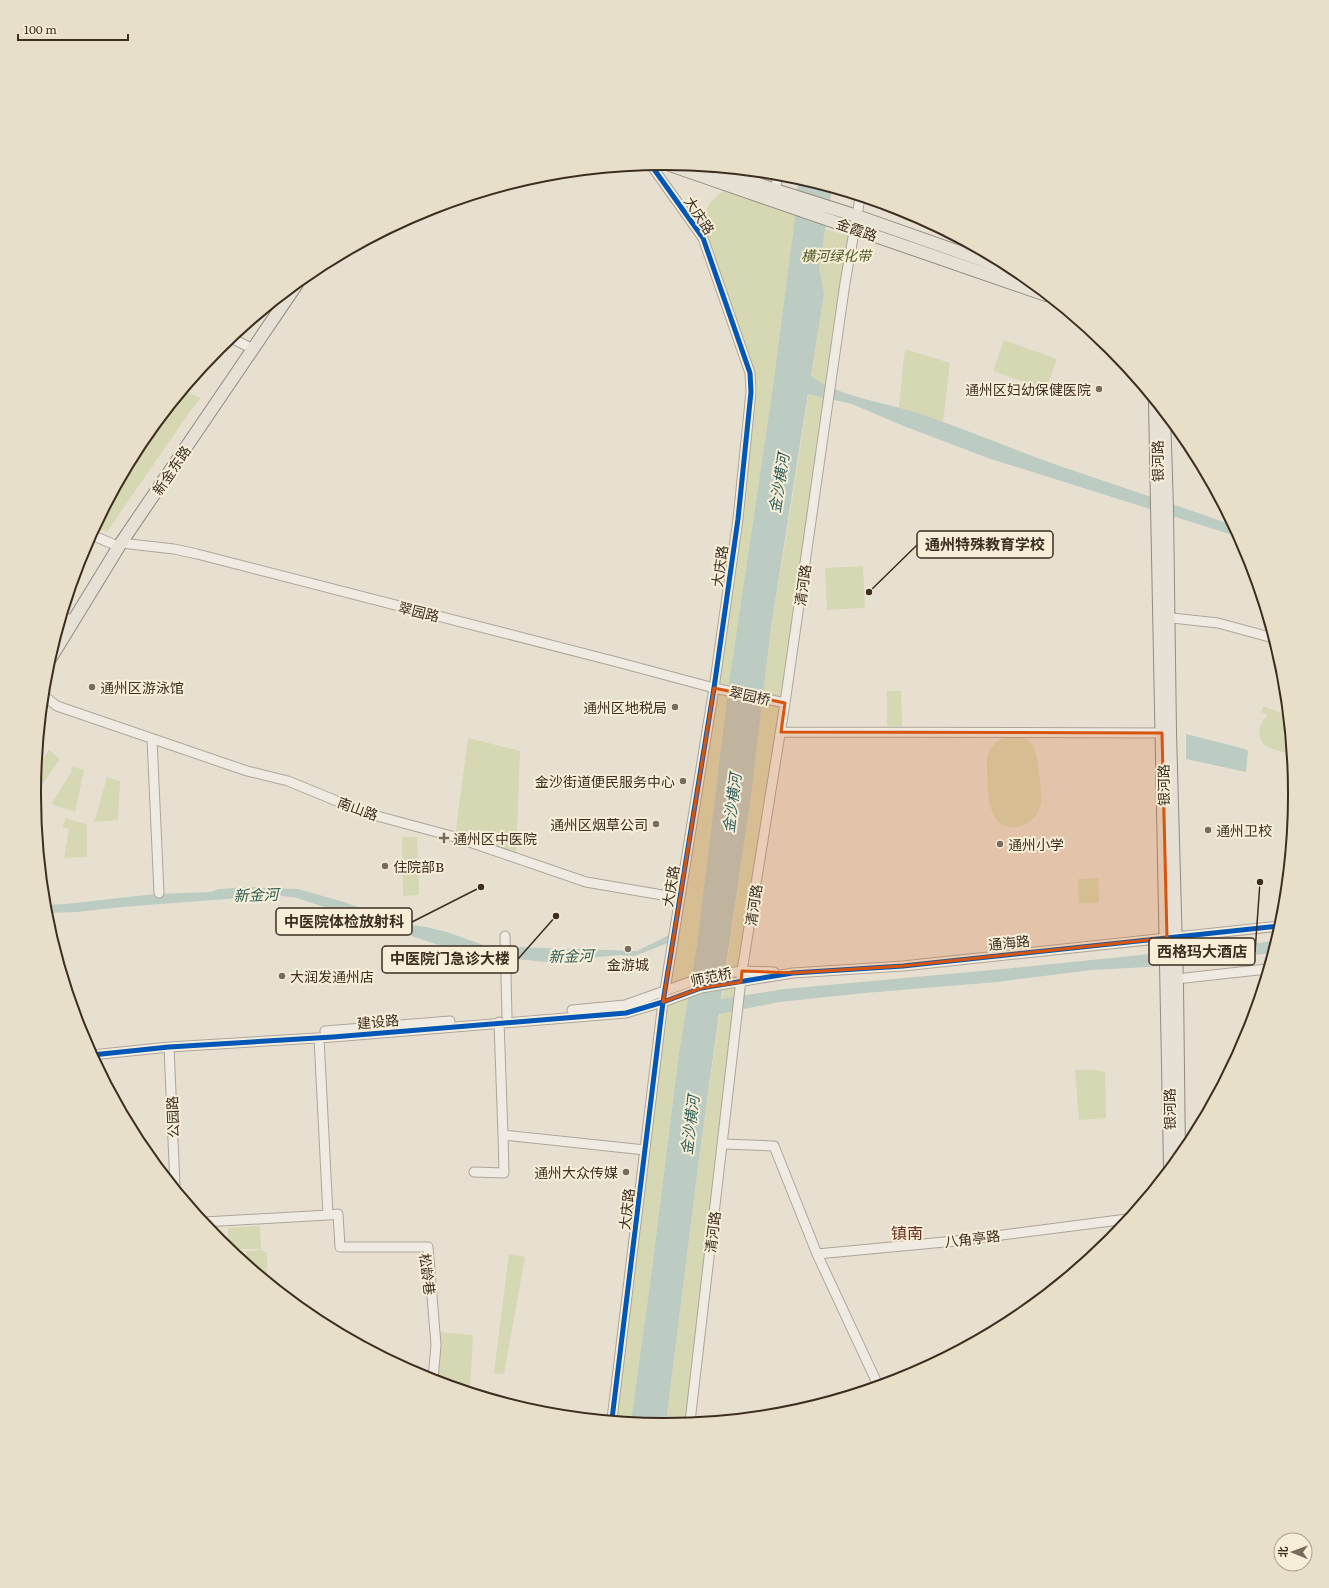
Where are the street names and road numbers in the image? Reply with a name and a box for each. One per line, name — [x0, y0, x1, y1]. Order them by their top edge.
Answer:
street label: 大庆路 — [680, 192, 720, 238]
street label: 金霞路 — [834, 213, 880, 245]
street label: 银河路 — [1147, 440, 1167, 482]
street label: 新金东路 — [147, 441, 195, 499]
street label: 大庆路 — [706, 544, 732, 588]
street label: 清河路 — [789, 563, 815, 607]
street label: 翠园路 — [396, 596, 442, 626]
street label: 翠园桥 — [727, 681, 773, 709]
street label: 银河路 — [1153, 764, 1173, 806]
street label: 南山路 — [335, 791, 381, 825]
street label: 大庆路 — [657, 864, 683, 908]
street label: 清河路 — [740, 883, 766, 927]
street label: 通海路 — [987, 930, 1031, 954]
street label: 师范桥 — [688, 962, 734, 990]
street label: 建设路 — [356, 1009, 400, 1033]
street label: 银河路 — [1159, 1088, 1179, 1130]
street label: 公园路 — [161, 1096, 183, 1138]
street label: 大庆路 — [614, 1187, 638, 1231]
street label: 清河路 — [700, 1210, 724, 1254]
street label: 八角亭路 — [943, 1225, 1001, 1251]
street label: 松龄巷 — [416, 1252, 440, 1296]

